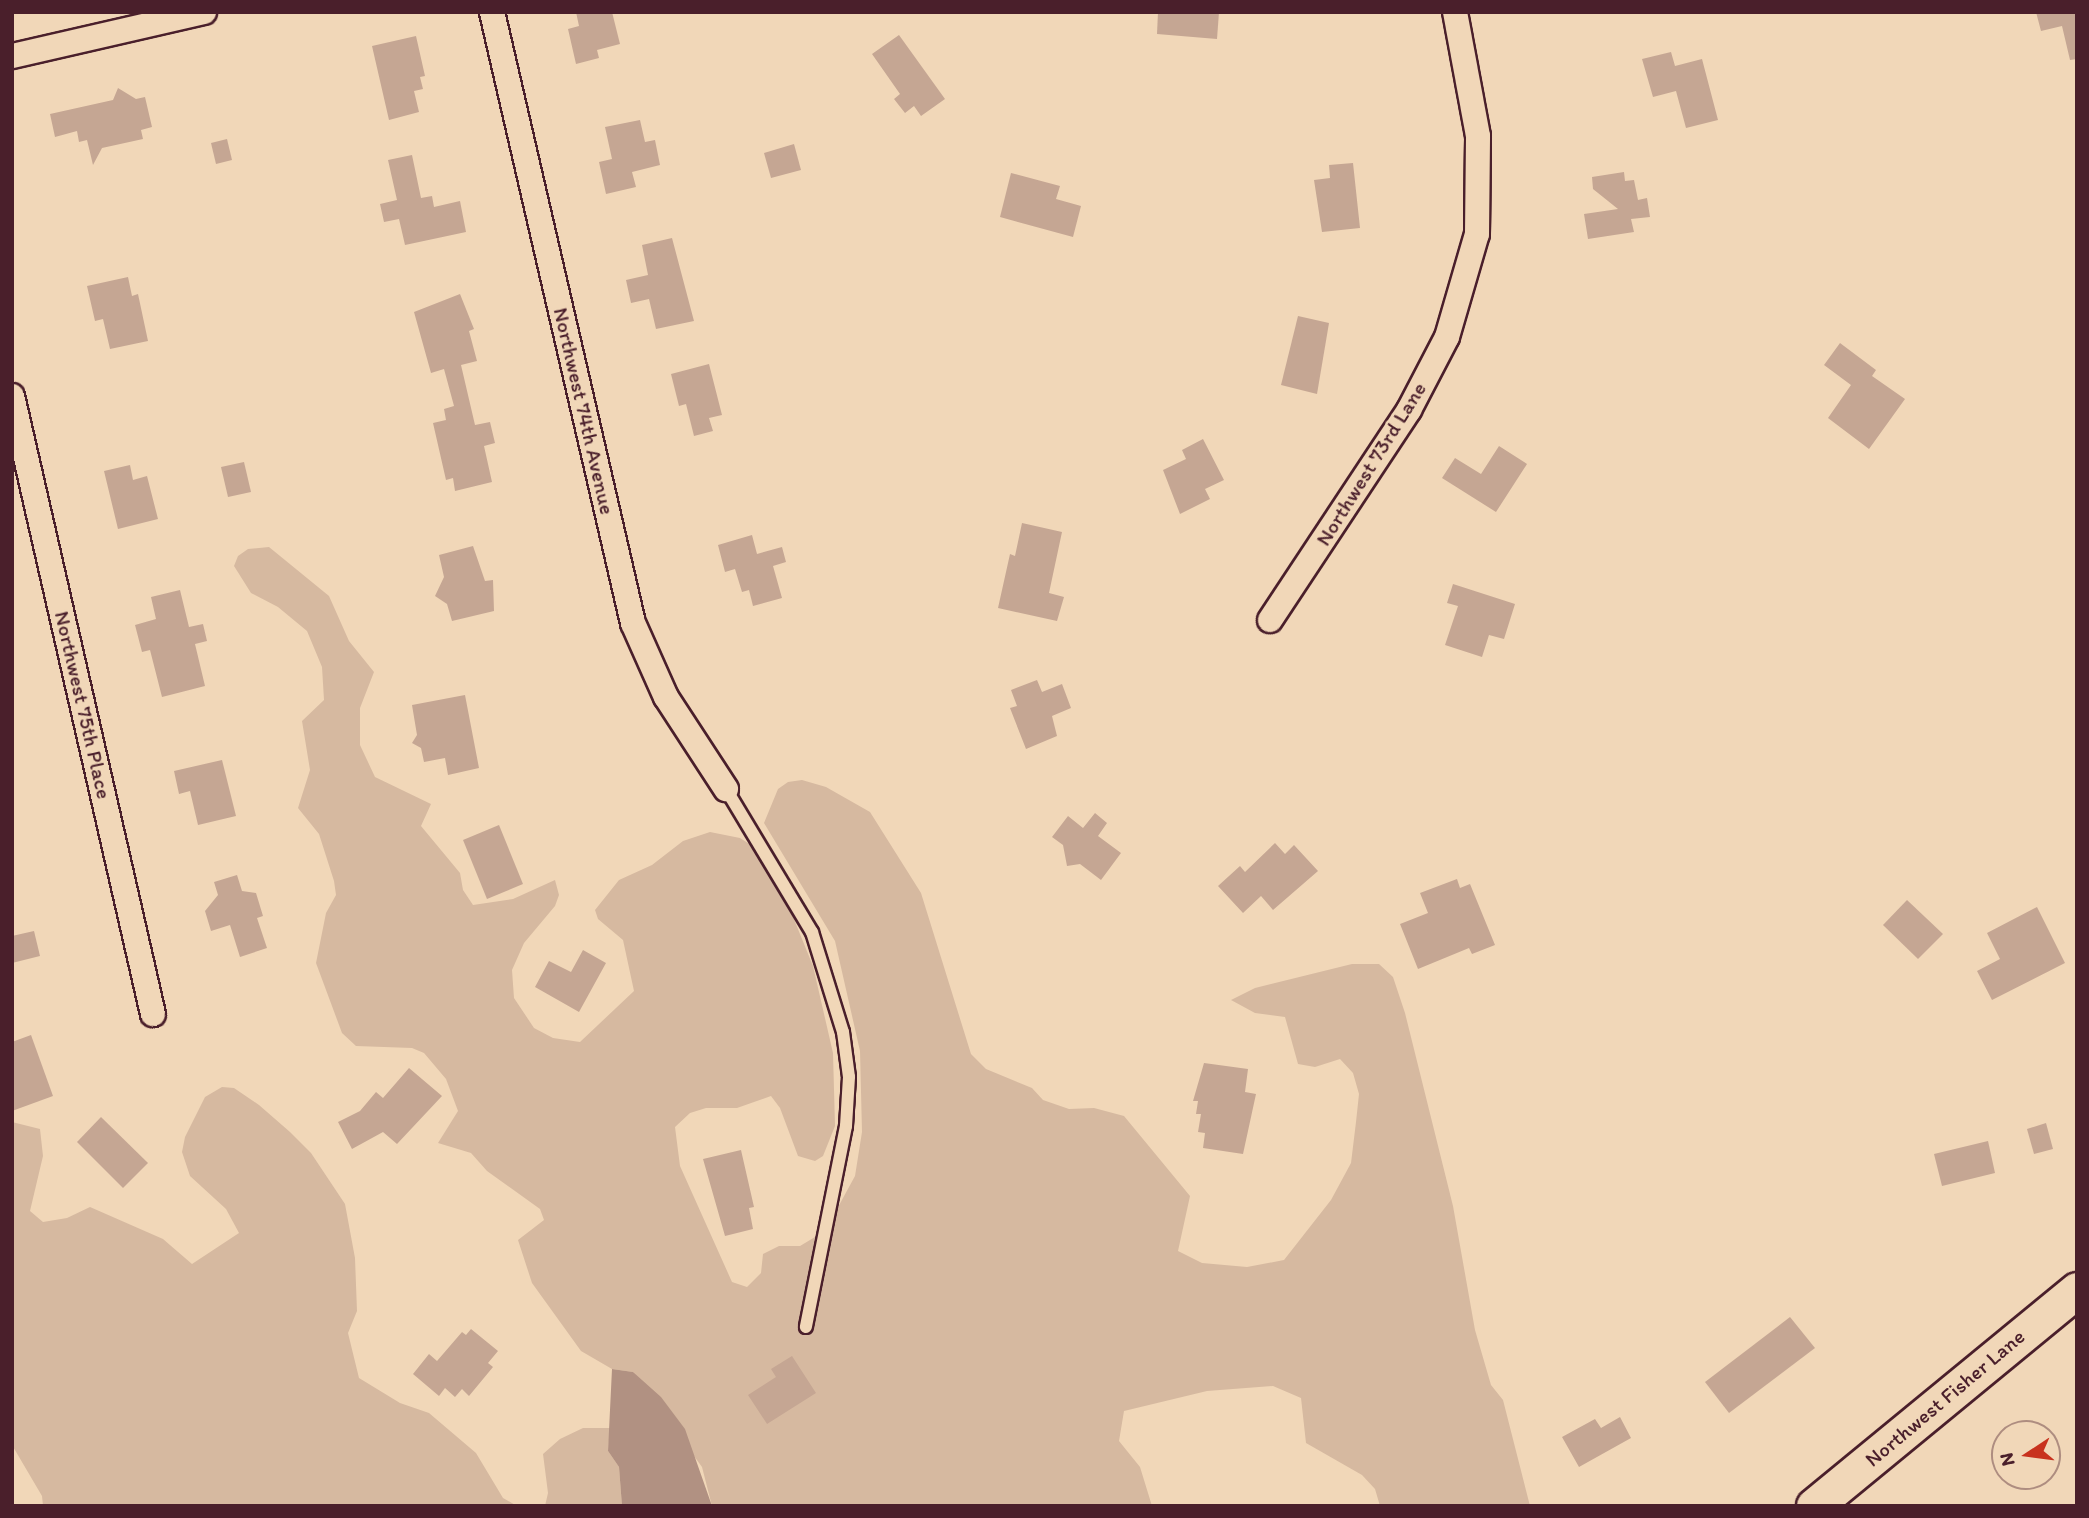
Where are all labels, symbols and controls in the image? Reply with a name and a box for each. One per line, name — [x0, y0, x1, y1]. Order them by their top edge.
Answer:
street label: Northwest 74th Avenue — [548, 306, 620, 516]
street label: Northwest 73rd Lane — [1310, 378, 1432, 550]
street label: Northwest 75th Place — [49, 609, 117, 801]
street label: Northwest Fisher Lane — [1860, 1324, 2030, 1472]
north arrow — [1991, 1420, 2061, 1490]

